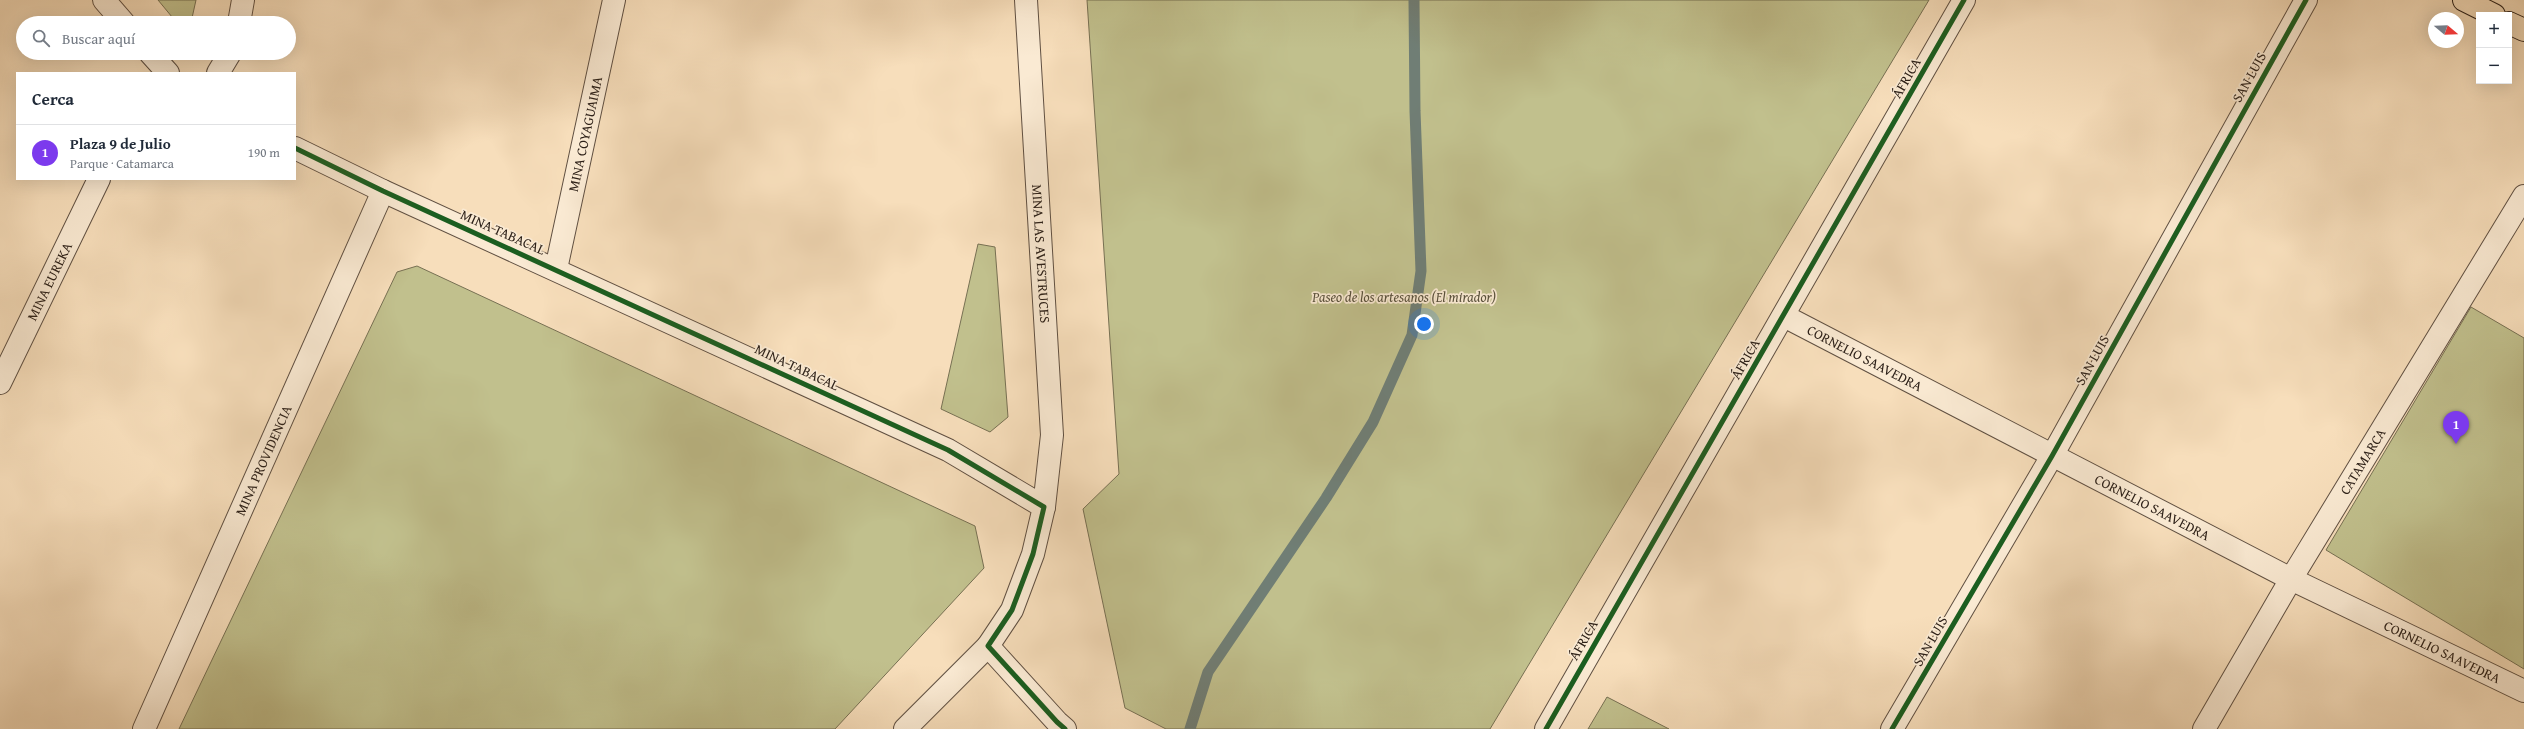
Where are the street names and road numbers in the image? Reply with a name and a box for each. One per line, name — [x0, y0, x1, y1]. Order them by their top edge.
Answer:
street label: SAN LUIS — [2227, 48, 2271, 106]
street label: ÁFRICA — [1886, 54, 1926, 102]
street label: MINA COYAGUAIMA — [563, 74, 607, 194]
street label: MINA LAS AVESTRUCES — [1027, 184, 1055, 324]
street label: MINA TABACAL — [457, 204, 549, 260]
street label: MINA EUREKA — [22, 238, 77, 324]
street label: CORNELIO SAAVEDRA — [1804, 320, 1926, 396]
street label: SAN LUIS — [2070, 331, 2114, 389]
street label: ÁFRICA — [1725, 335, 1765, 383]
street label: MINA TABACAL — [752, 339, 843, 395]
street label: MINA PROVIDENCIA — [230, 401, 297, 519]
street label: CATAMARCA — [2335, 424, 2391, 498]
street label: CORNELIO SAAVEDRA — [2091, 469, 2214, 546]
street label: SAN LUIS — [1908, 612, 1952, 670]
street label: CORNELIO SAAVEDRA — [2381, 615, 2504, 689]
street label: ÁFRICA — [1563, 616, 1603, 664]

